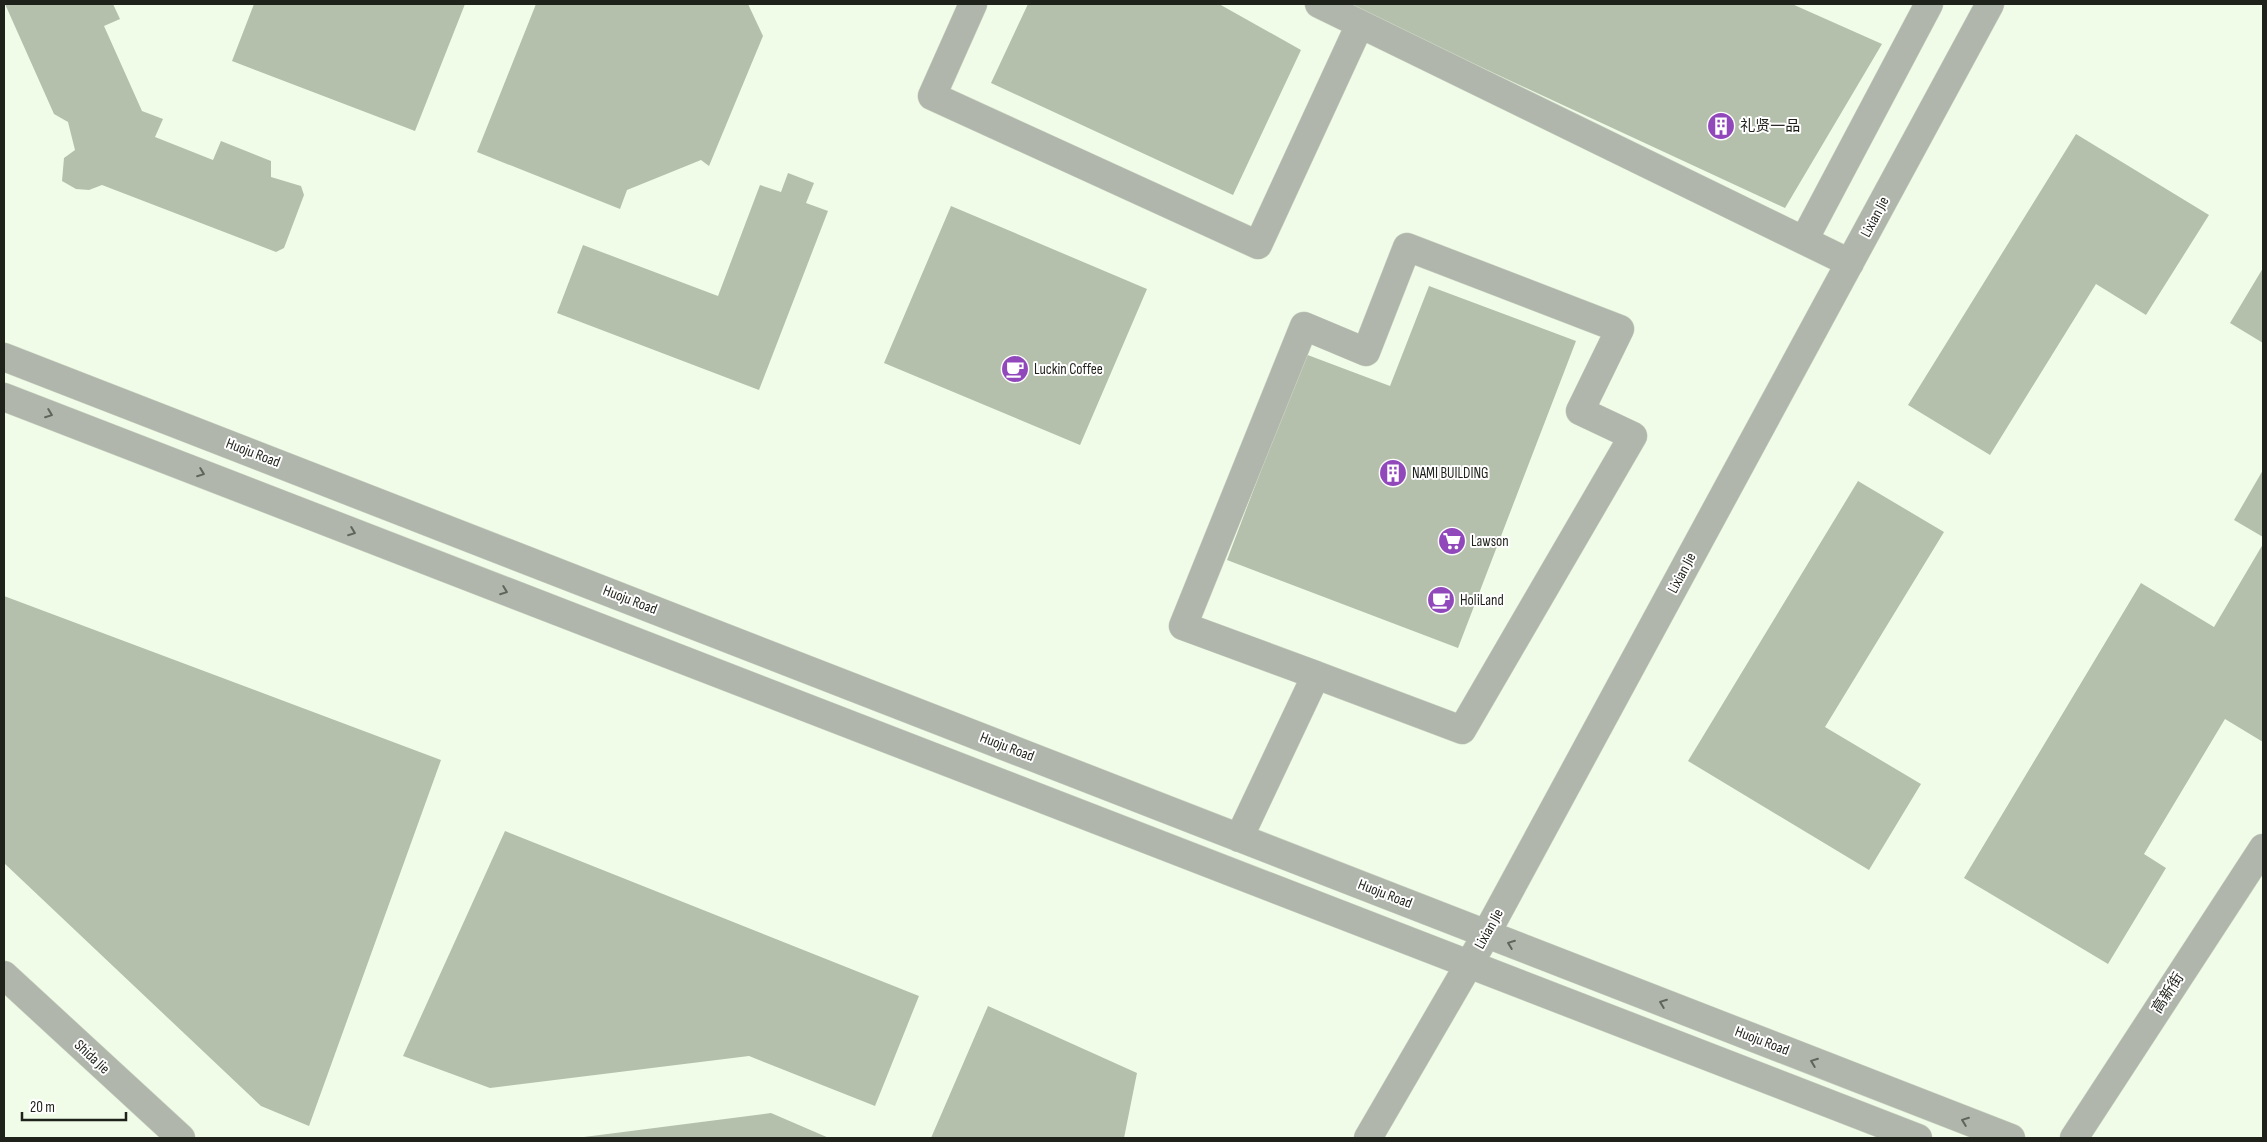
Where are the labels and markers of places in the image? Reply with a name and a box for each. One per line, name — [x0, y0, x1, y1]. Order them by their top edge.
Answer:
building icon: 礼贤一品 — [1706, 111, 1736, 141]
place label: 礼贤一品 — [1740, 117, 1800, 136]
cafe icon: Luckin Coffee — [1000, 354, 1030, 384]
place label: Luckin Coffee — [1034, 360, 1103, 379]
building icon: NAMI BUILDING — [1378, 458, 1408, 488]
place label: NAMI BUILDING — [1412, 464, 1489, 483]
supermarket icon: Lawson — [1437, 526, 1467, 556]
place label: Lawson — [1471, 532, 1509, 551]
cafe icon: HoliLand — [1426, 585, 1456, 615]
place label: HoliLand — [1460, 591, 1504, 610]

